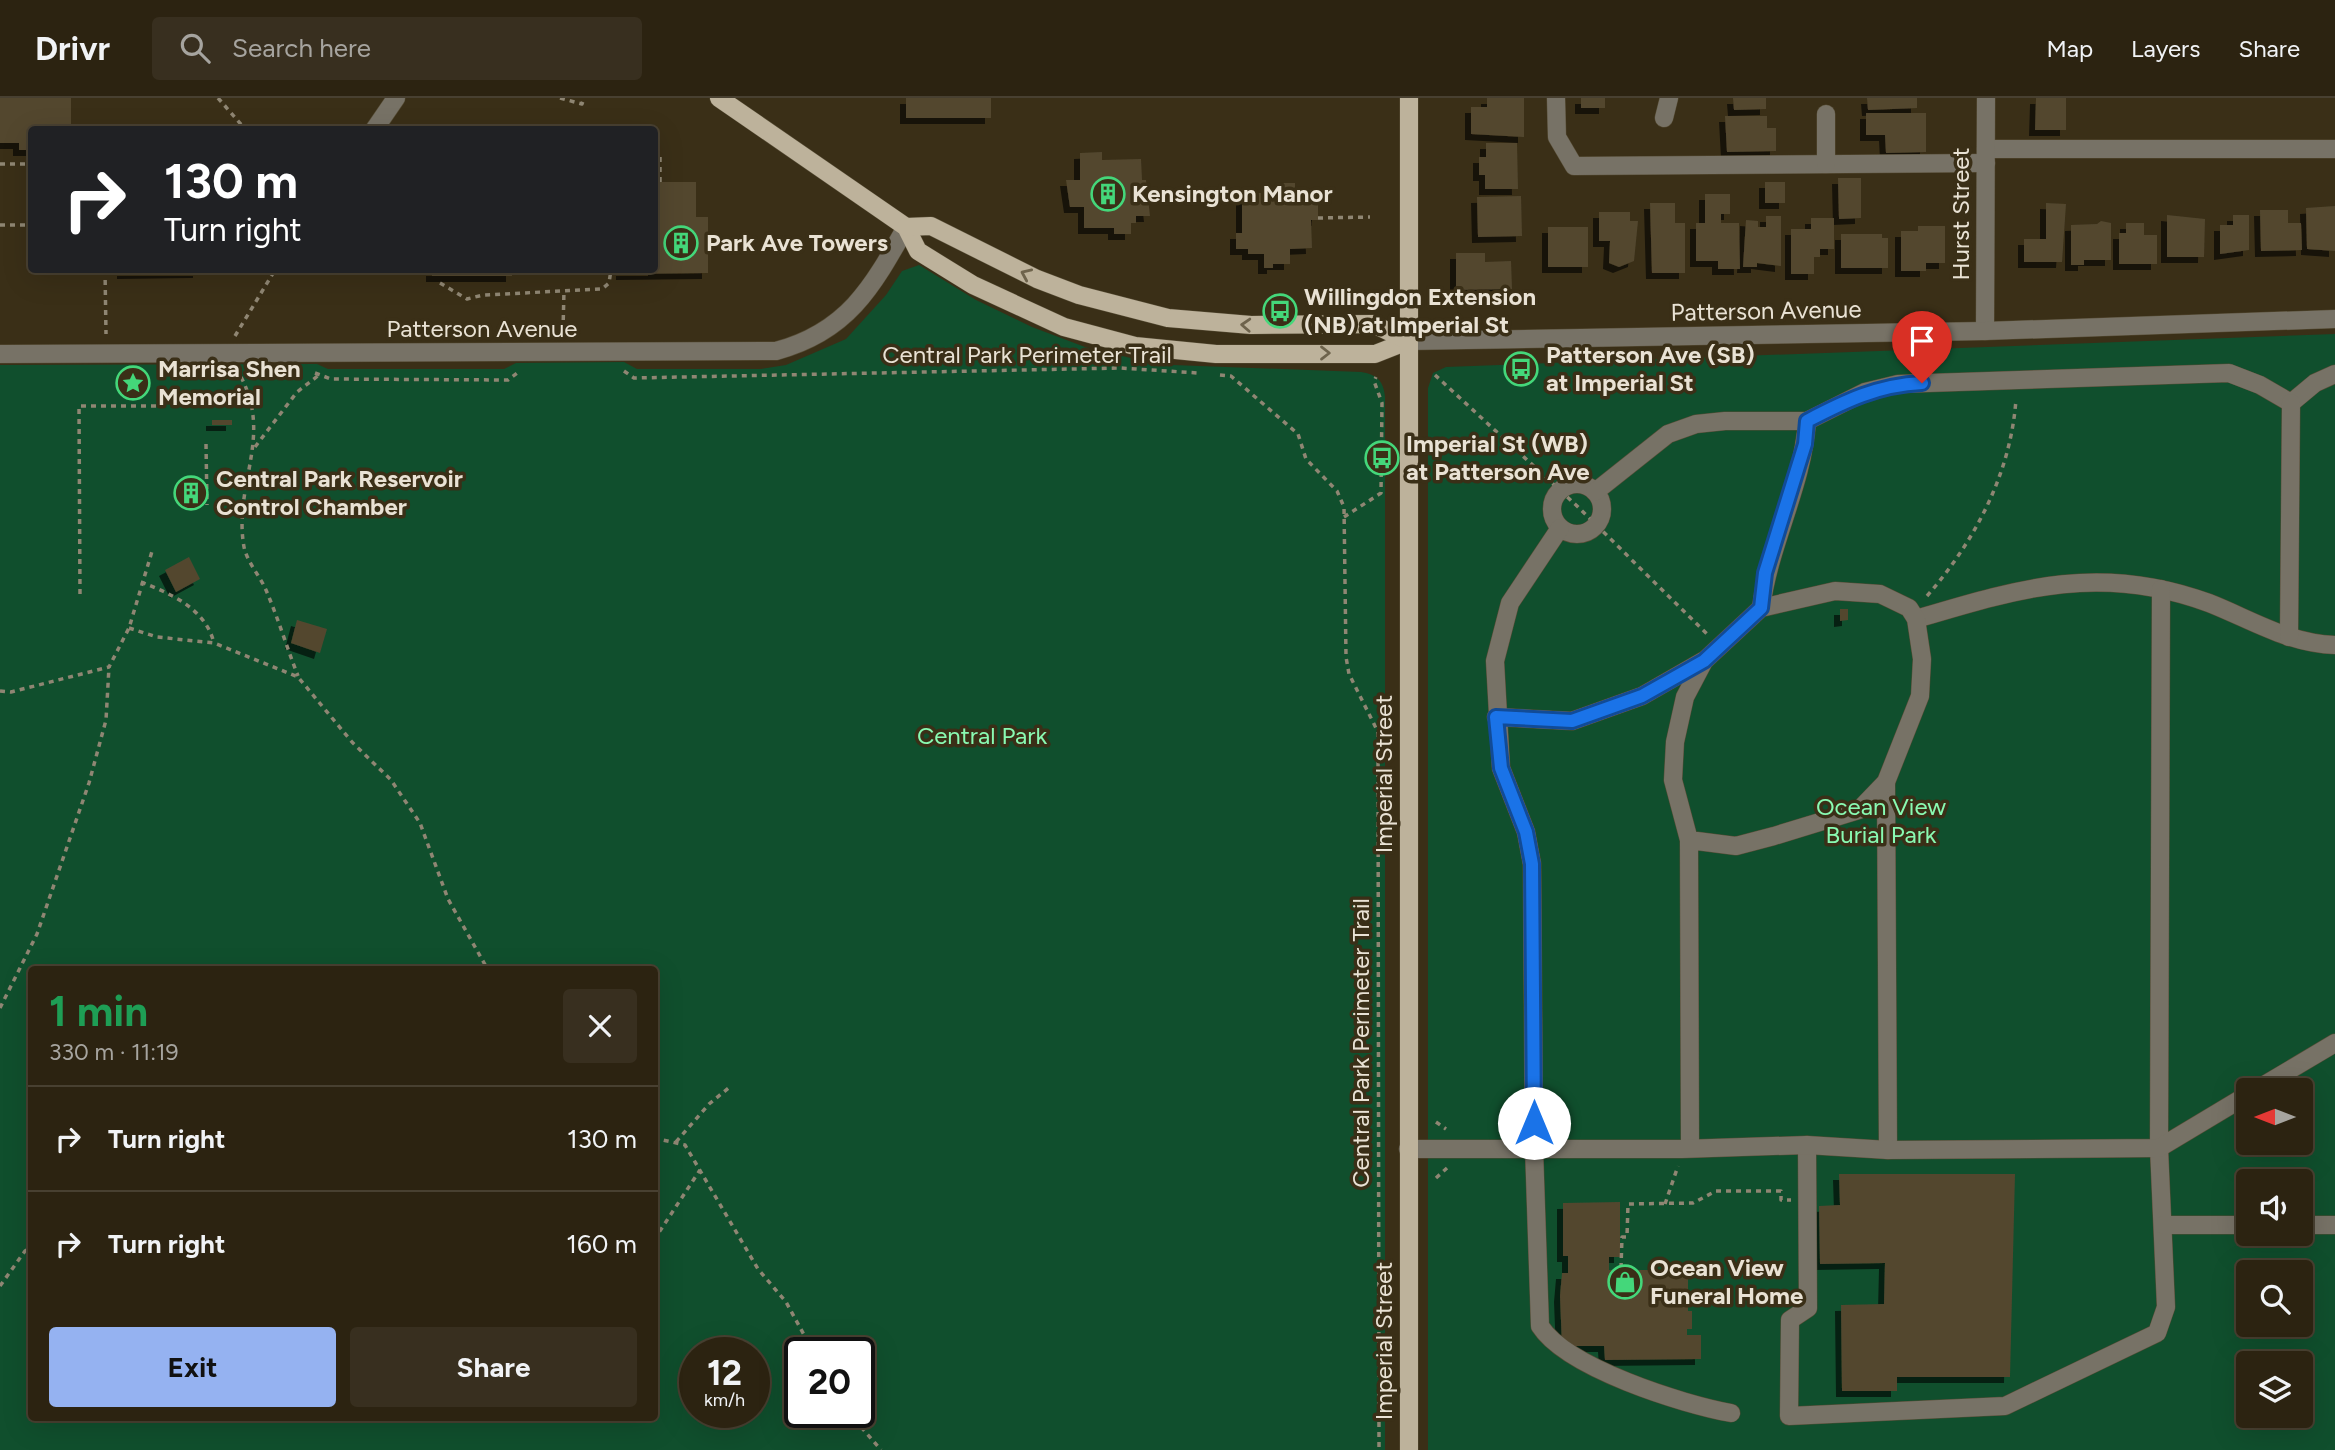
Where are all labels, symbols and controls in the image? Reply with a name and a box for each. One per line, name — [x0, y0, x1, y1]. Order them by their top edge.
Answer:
search box — [152, 17, 642, 80]
text: Drivr — [35, 29, 110, 68]
icon: search — [176, 29, 214, 67]
text: Search here — [232, 32, 371, 64]
text: Map — [2046, 34, 2093, 63]
text: Layers — [2131, 34, 2200, 63]
text: Share — [2238, 34, 2300, 63]
street label: Hurst Street — [1946, 148, 1975, 280]
text: 130 m — [164, 151, 298, 210]
icon: right — [49, 154, 140, 245]
building icon: Kensington Manor — [1089, 175, 1127, 213]
place label: Kensington Manor — [1132, 179, 1332, 208]
text: Turn right — [164, 211, 302, 249]
building icon: Park Ave Towers — [662, 224, 700, 262]
place label: Park Ave Towers — [706, 228, 888, 257]
one-way arrow — [1020, 268, 1033, 282]
place label: Willingdon Extension (NB) at Imperial St — [1304, 282, 1536, 339]
bus stop icon: Willingdon Extension (NB) at Imperial St — [1261, 292, 1299, 330]
street label: Patterson Avenue — [1670, 294, 1862, 327]
pin — [1892, 311, 1952, 383]
street label: Patterson Avenue — [387, 314, 577, 343]
one-way arrow — [1240, 317, 1251, 332]
icon: arrive — [1903, 322, 1941, 360]
street label: Central Park Perimeter Trail — [882, 340, 1172, 369]
place label: Patterson Ave (SB) at Imperial St — [1546, 340, 1755, 397]
one-way arrow — [1320, 346, 1331, 361]
bus stop icon: Patterson Ave (SB) at Imperial St — [1502, 350, 1540, 388]
place label: Marrisa Shen Memorial — [158, 354, 301, 411]
place icon: Marrisa Shen Memorial — [114, 364, 152, 402]
place label: Imperial St (WB) at Patterson Ave — [1406, 429, 1590, 486]
bus stop icon: Imperial St (WB) at Patterson Ave — [1363, 439, 1401, 477]
place label: Central Park Reservoir Control Chamber — [216, 464, 463, 521]
building icon: Central Park Reservoir Control Chamber — [172, 474, 210, 512]
street label: Imperial Street — [1369, 695, 1398, 853]
park label: Central Park — [917, 721, 1047, 750]
park label: Ocean View Burial Park — [1816, 792, 1946, 849]
street label: Central Park Perimeter Trail — [1346, 898, 1375, 1188]
text: 1 min — [49, 986, 148, 1037]
button: close — [563, 989, 637, 1063]
text: 330 m · 11:19 — [49, 1038, 179, 1066]
north arrow — [2236, 1078, 2314, 1155]
map controls — [2236, 1078, 2313, 1428]
position arrow — [1497, 1086, 1571, 1160]
icon: right — [49, 1120, 87, 1158]
text: Turn right — [108, 1123, 225, 1155]
text: 130 m — [567, 1123, 637, 1155]
button: sound — [2236, 1169, 2313, 1246]
icon: right — [49, 1225, 87, 1263]
text: Turn right — [108, 1228, 225, 1260]
text: 160 m — [566, 1228, 637, 1260]
place label: Ocean View Funeral Home — [1650, 1253, 1803, 1310]
button: search — [2236, 1260, 2313, 1337]
street label: Imperial Street — [1369, 1262, 1398, 1420]
shop icon: Ocean View Funeral Home — [1606, 1263, 1644, 1301]
button: Exit — [49, 1327, 336, 1407]
button: Share — [350, 1327, 637, 1407]
speed limit sign: 20 — [784, 1337, 875, 1428]
button: layers — [2236, 1351, 2313, 1428]
text: 12 — [707, 1352, 742, 1394]
text: km/h — [704, 1389, 745, 1411]

